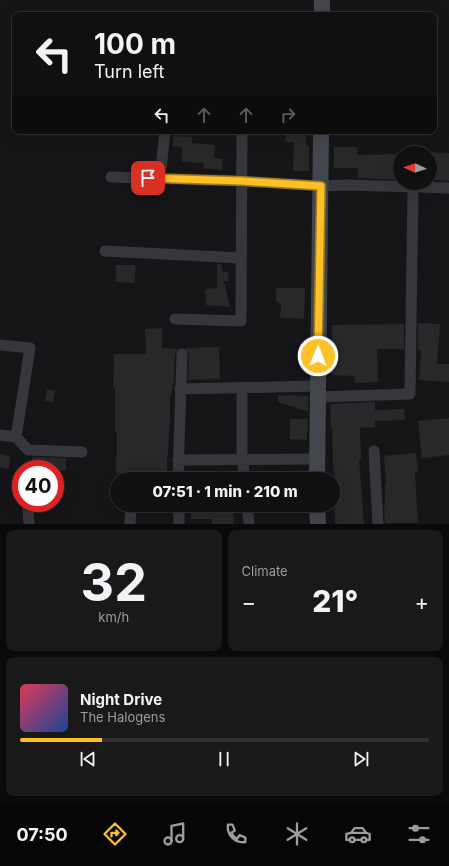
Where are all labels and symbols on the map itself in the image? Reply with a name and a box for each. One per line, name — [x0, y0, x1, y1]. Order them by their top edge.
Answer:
north arrow — [393, 146, 437, 190]
pin — [131, 161, 165, 195]
position arrow — [297, 335, 339, 377]
speed limit sign: 40 — [12, 460, 64, 512]

